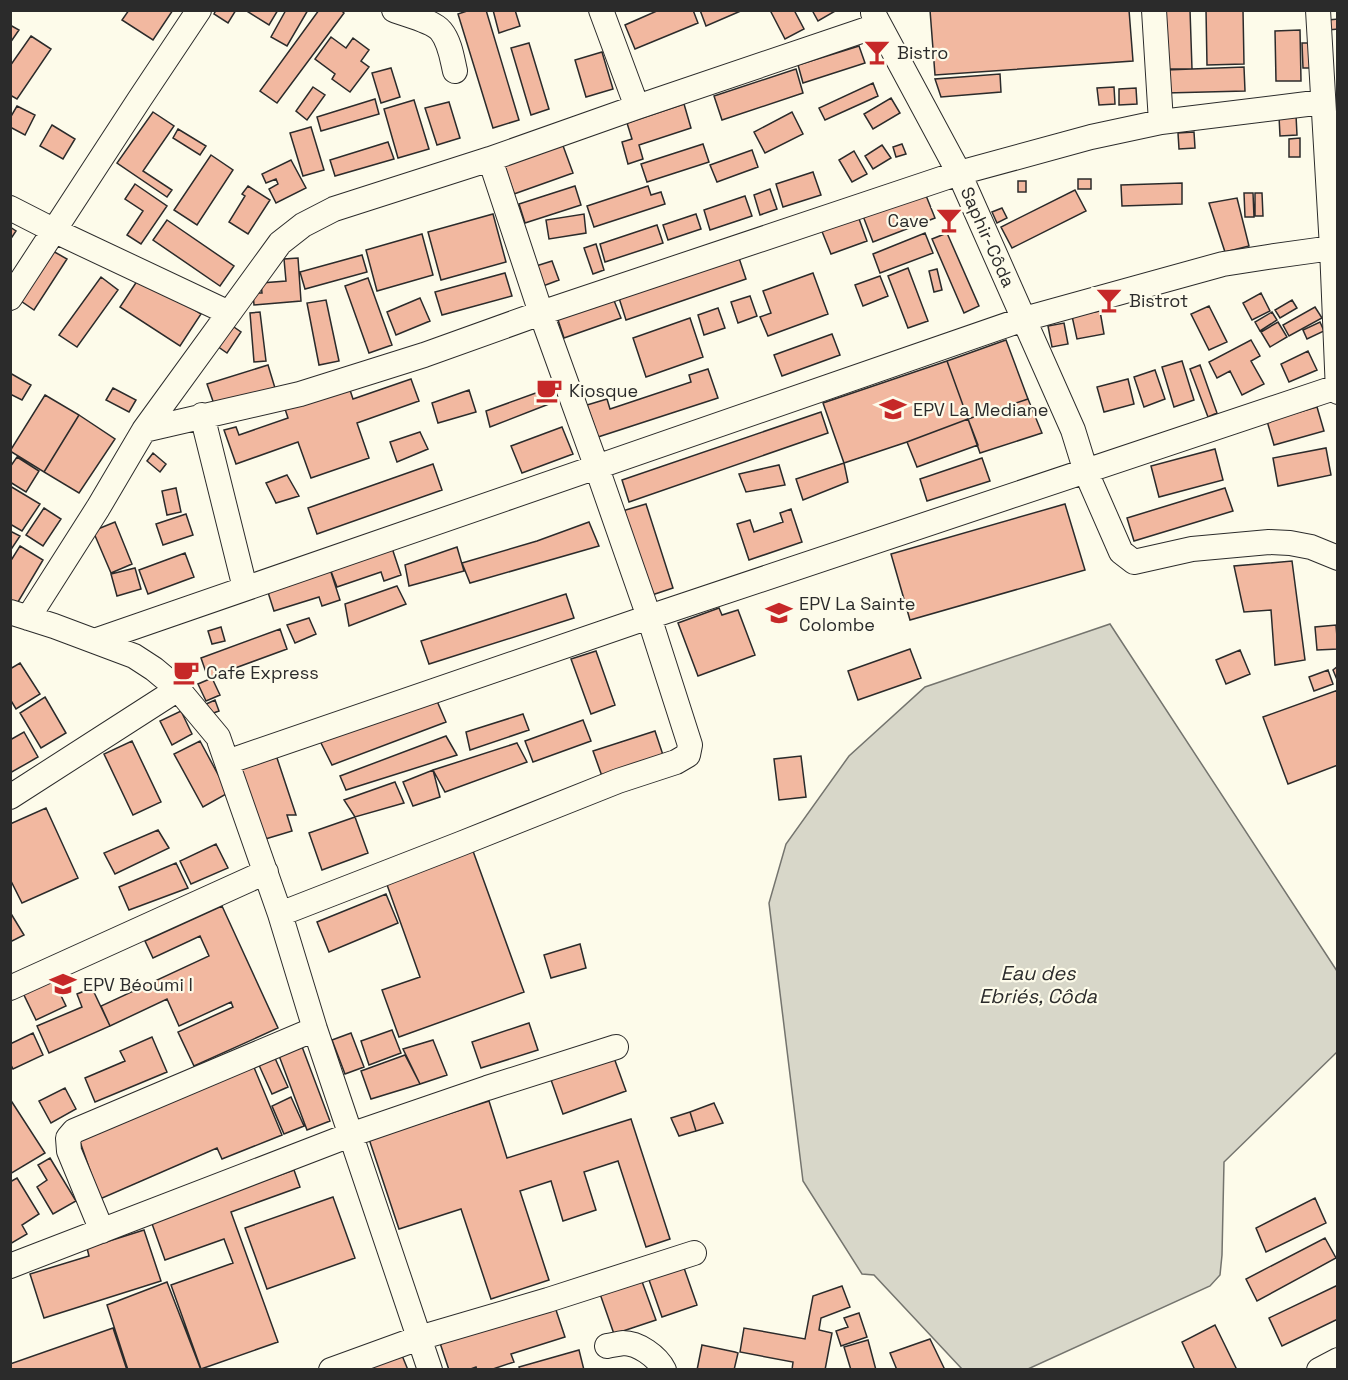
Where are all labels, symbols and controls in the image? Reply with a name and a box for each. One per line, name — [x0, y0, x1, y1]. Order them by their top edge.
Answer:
bar icon: Bistro — [862, 37, 892, 67]
place label: Bistro — [897, 41, 948, 64]
street label: Saphir-Côda — [956, 183, 1020, 291]
bar icon: Cave — [934, 205, 964, 235]
place label: Cave — [888, 209, 929, 232]
bar icon: Bistrot — [1094, 285, 1124, 315]
place label: Bistrot — [1129, 289, 1188, 312]
cafe icon: Kiosque — [534, 375, 564, 405]
place label: Kiosque — [569, 379, 638, 402]
school or university icon: EPV La Mediane — [878, 394, 908, 424]
place label: EPV La Mediane — [913, 398, 1048, 421]
place label: EPV La Sainte Colombe — [799, 592, 915, 636]
school or university icon: EPV La Sainte Colombe — [764, 598, 794, 628]
cafe icon: Cafe Express — [171, 657, 201, 687]
place label: Cafe Express — [206, 661, 319, 684]
water label: Eau des Ebriés, Côda — [979, 960, 1098, 1009]
school or university icon: EPV Béoumi I — [48, 969, 78, 999]
place label: EPV Béoumi I — [83, 973, 193, 996]

